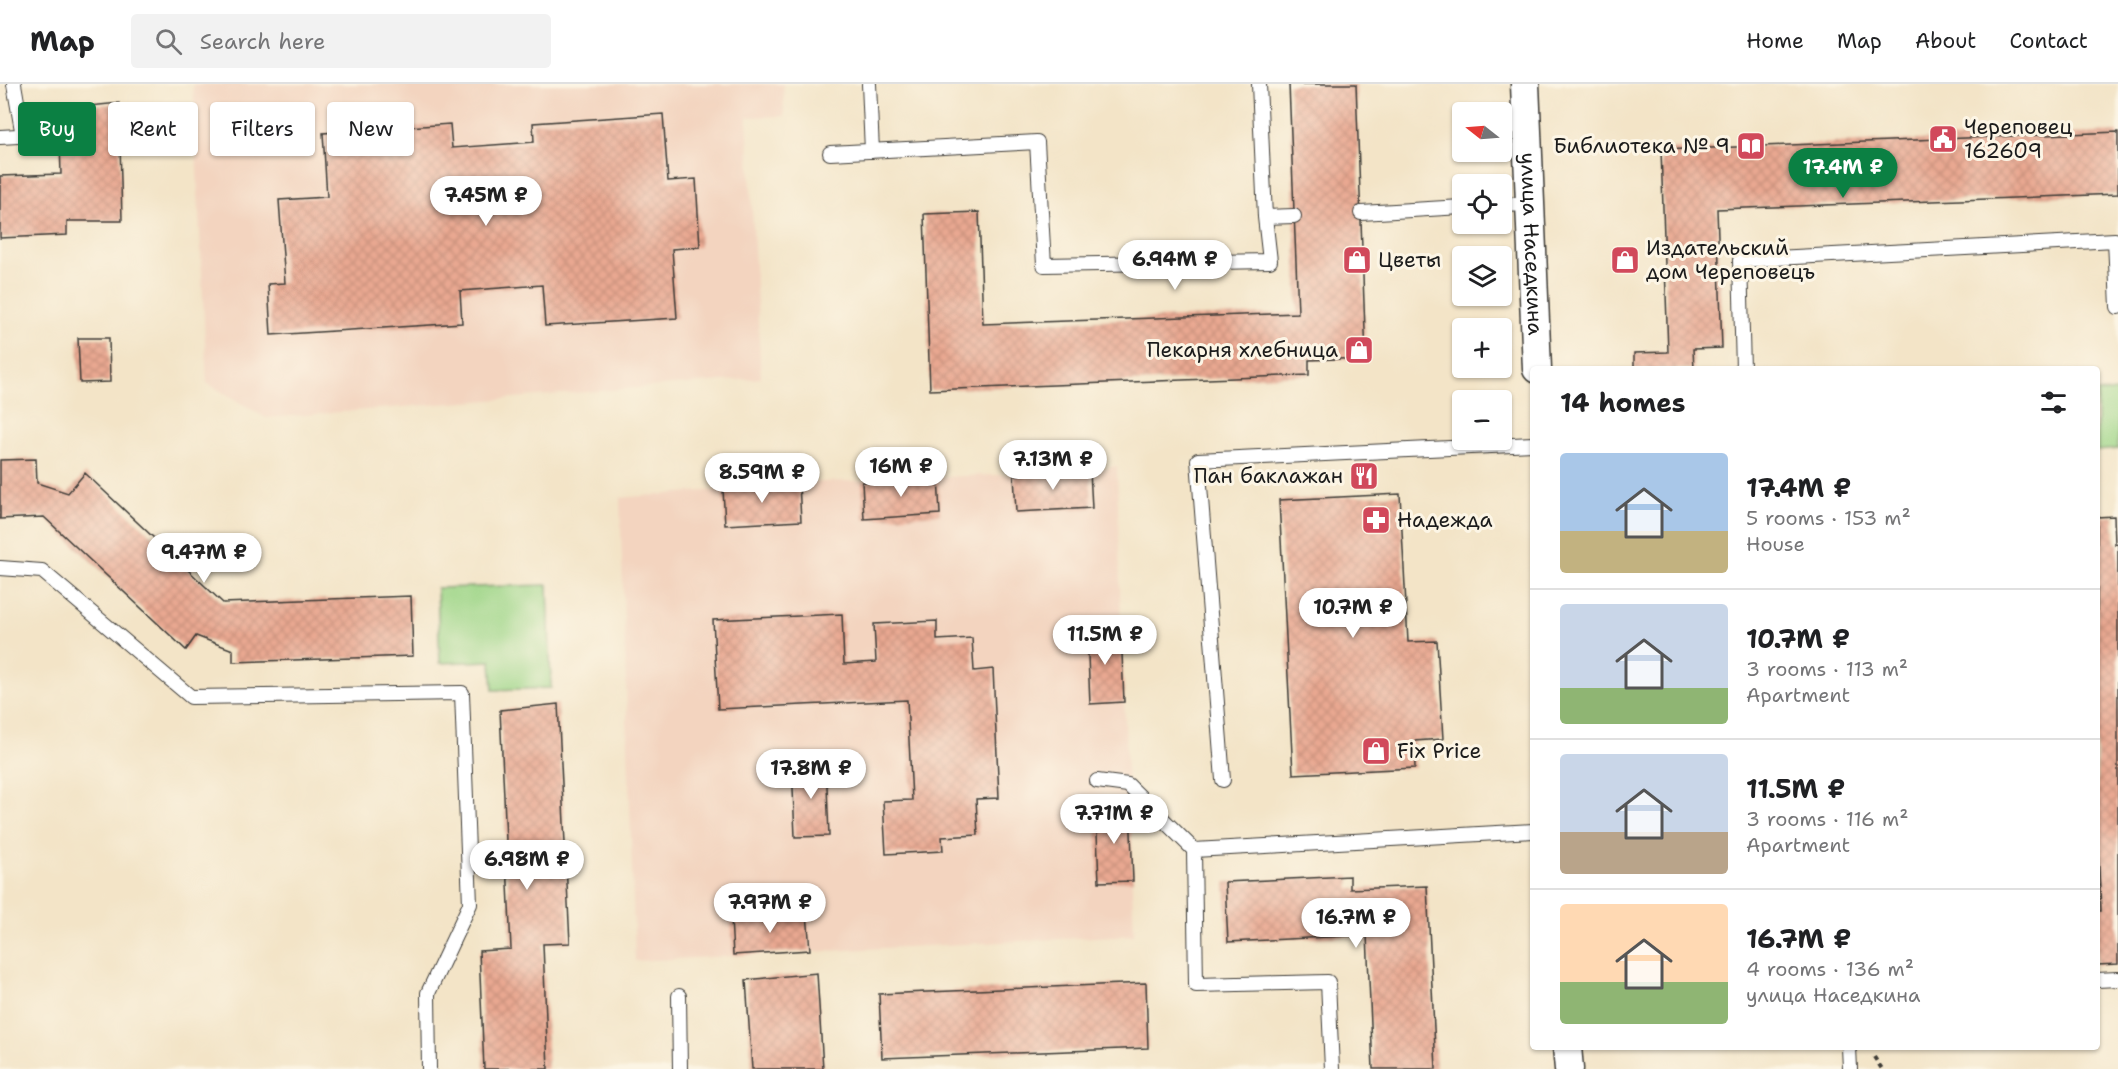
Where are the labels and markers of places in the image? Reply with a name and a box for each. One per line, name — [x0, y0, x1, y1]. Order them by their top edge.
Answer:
place label: Череповец 162609 — [1964, 113, 2073, 165]
public building icon: Череповец 162609 — [1927, 123, 1959, 155]
library icon: Библиотека № 9 — [1735, 130, 1767, 162]
place label: Библиотека № 9 — [1553, 132, 1730, 160]
pin: 17.4M ₽ — [1788, 148, 1898, 199]
pin: 7.45M ₽ — [431, 176, 541, 227]
place label: Издательский дом Череповецъ — [1646, 234, 1815, 286]
pin: 6.94M ₽ — [1120, 240, 1230, 291]
shop icon: Цветы — [1341, 244, 1373, 276]
shop icon: Издательский дом Череповецъ — [1609, 244, 1641, 276]
place label: Цветы — [1378, 246, 1441, 274]
shop icon: Пекарня хлебница — [1343, 334, 1375, 366]
place label: Пекарня хлебница — [1147, 336, 1338, 364]
pin: 7.13M ₽ — [998, 440, 1108, 491]
pin: 16M ₽ — [859, 447, 943, 498]
pin: 8.59M ₽ — [707, 453, 817, 504]
restaurant icon: Пан баклажан — [1348, 460, 1380, 492]
place label: Пан баклажан — [1194, 462, 1343, 490]
pharmacy icon: Надежда — [1360, 504, 1392, 536]
place label: Надежда — [1397, 506, 1493, 534]
pin: 9.47M ₽ — [149, 533, 259, 584]
pin: 10.7M ₽ — [1298, 588, 1408, 639]
pin: 11.5M ₽ — [1050, 615, 1160, 666]
shop icon: Fix Price — [1360, 735, 1392, 767]
place label: Fix Price — [1397, 737, 1481, 765]
pin: 17.8M ₽ — [756, 749, 866, 800]
pin: 7.71M ₽ — [1059, 794, 1169, 845]
pin: 6.98M ₽ — [472, 840, 582, 891]
pin: 7.97M ₽ — [715, 883, 825, 934]
pin: 16.7M ₽ — [1301, 898, 1411, 949]

